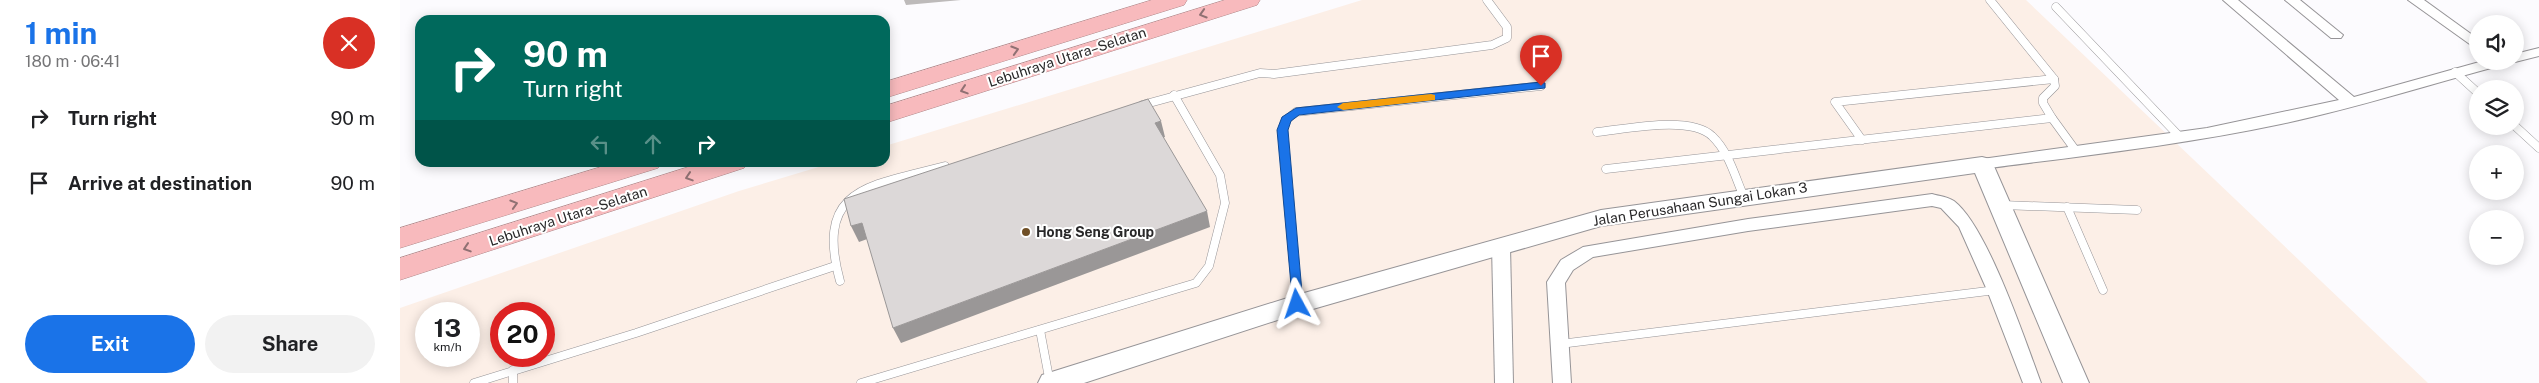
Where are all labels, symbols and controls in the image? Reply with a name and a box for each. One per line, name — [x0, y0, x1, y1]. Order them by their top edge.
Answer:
one-way arrow — [1199, 9, 1207, 19]
text: 1 min — [25, 15, 97, 51]
map controls — [2469, 15, 2524, 265]
button: sound — [2469, 15, 2524, 70]
button: close — [323, 17, 375, 69]
street label: Lebuhraya Utara–Selatan — [986, 24, 1148, 90]
text: 90 m — [523, 34, 608, 75]
icon: right — [440, 35, 505, 100]
pin — [1520, 35, 1562, 86]
icon: arrive — [1527, 42, 1555, 70]
one-way arrow — [1011, 46, 1019, 56]
text: 180 m · 06:41 — [25, 52, 120, 71]
text: Turn right — [523, 76, 623, 102]
button: layers — [2469, 80, 2524, 135]
one-way arrow — [961, 84, 969, 94]
icon: right — [25, 104, 53, 132]
text: Turn right — [68, 107, 157, 129]
text: 90 m — [331, 107, 375, 129]
icon: left — [586, 130, 614, 158]
icon: ahead — [639, 130, 667, 158]
icon: right — [692, 130, 720, 158]
button: + — [2469, 145, 2524, 200]
icon: arrive — [25, 169, 53, 197]
text: Arrive at destination — [68, 172, 252, 194]
text: 90 m — [331, 172, 375, 194]
one-way arrow — [685, 172, 694, 182]
street label: Jalan Perusahaan Sungai Lokan 3 — [1592, 179, 1809, 229]
street label: Lebuhraya Utara–Selatan — [487, 183, 649, 249]
one-way arrow — [509, 199, 517, 209]
button: − — [2469, 210, 2524, 265]
place label: Hong Seng Group — [1036, 224, 1154, 240]
marker: Hong Seng Group — [1020, 226, 1032, 238]
one-way arrow — [464, 242, 472, 252]
position arrow — [1270, 277, 1322, 329]
speed limit sign: 20 — [490, 302, 555, 367]
text: 13 — [434, 313, 461, 343]
button: Exit — [25, 315, 195, 373]
button: Share — [205, 315, 375, 373]
text: km/h — [433, 340, 462, 354]

